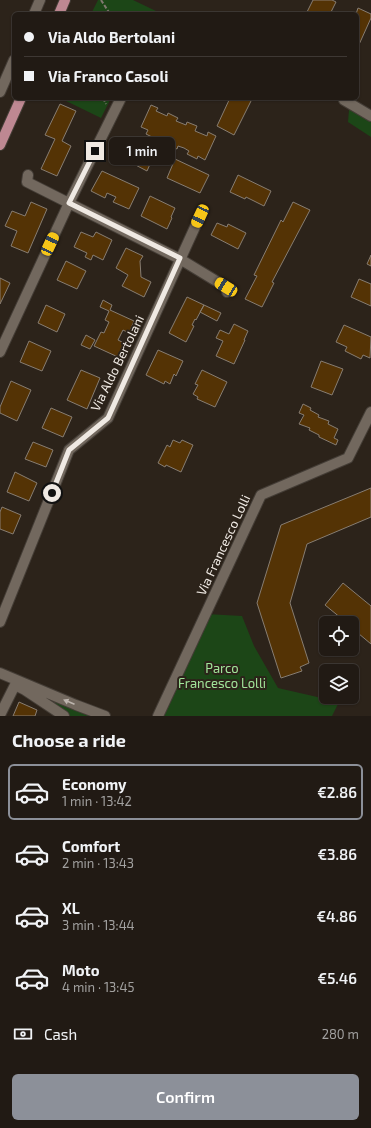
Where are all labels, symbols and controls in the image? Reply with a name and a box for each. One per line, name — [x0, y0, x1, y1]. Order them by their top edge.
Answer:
text: Via Aldo Bertolani — [48, 28, 175, 46]
text: Via Franco Casoli — [48, 67, 168, 85]
callout: 1 min — [109, 137, 175, 165]
route end — [86, 142, 104, 160]
text: 1 min — [127, 143, 157, 159]
car — [189, 203, 211, 229]
car — [39, 231, 61, 257]
car — [213, 276, 239, 298]
street label: Via Aldo Bertolani — [87, 312, 147, 414]
route start — [43, 484, 61, 502]
street label: Via Francesco Lolli — [193, 492, 253, 598]
map controls — [319, 616, 359, 704]
button: locate — [319, 616, 359, 656]
park label: Parco Francesco Lolli — [178, 660, 266, 691]
button: layers — [319, 664, 359, 704]
one-way arrow — [62, 699, 74, 705]
text: Choose a ride — [12, 729, 126, 751]
icon: car — [14, 774, 50, 810]
text: Economy — [62, 775, 127, 793]
text: €2.86 — [317, 783, 357, 801]
text: 1 min · 13:42 — [62, 793, 132, 809]
icon: car — [14, 836, 50, 872]
text: Comfort — [62, 837, 120, 855]
text: €3.86 — [317, 845, 357, 863]
text: 2 min · 13:43 — [62, 855, 134, 871]
icon: car — [14, 898, 50, 934]
text: XL — [62, 899, 80, 917]
text: €4.86 — [316, 907, 357, 925]
text: 3 min · 13:44 — [62, 917, 135, 933]
icon: car — [14, 960, 50, 996]
text: Moto — [62, 961, 100, 979]
text: €5.46 — [318, 969, 357, 987]
text: 4 min · 13:45 — [62, 979, 134, 995]
icon: cash — [12, 1023, 34, 1045]
text: Cash — [44, 1025, 77, 1043]
text: 280 m — [322, 1026, 359, 1042]
button: Confirm — [12, 1074, 359, 1120]

